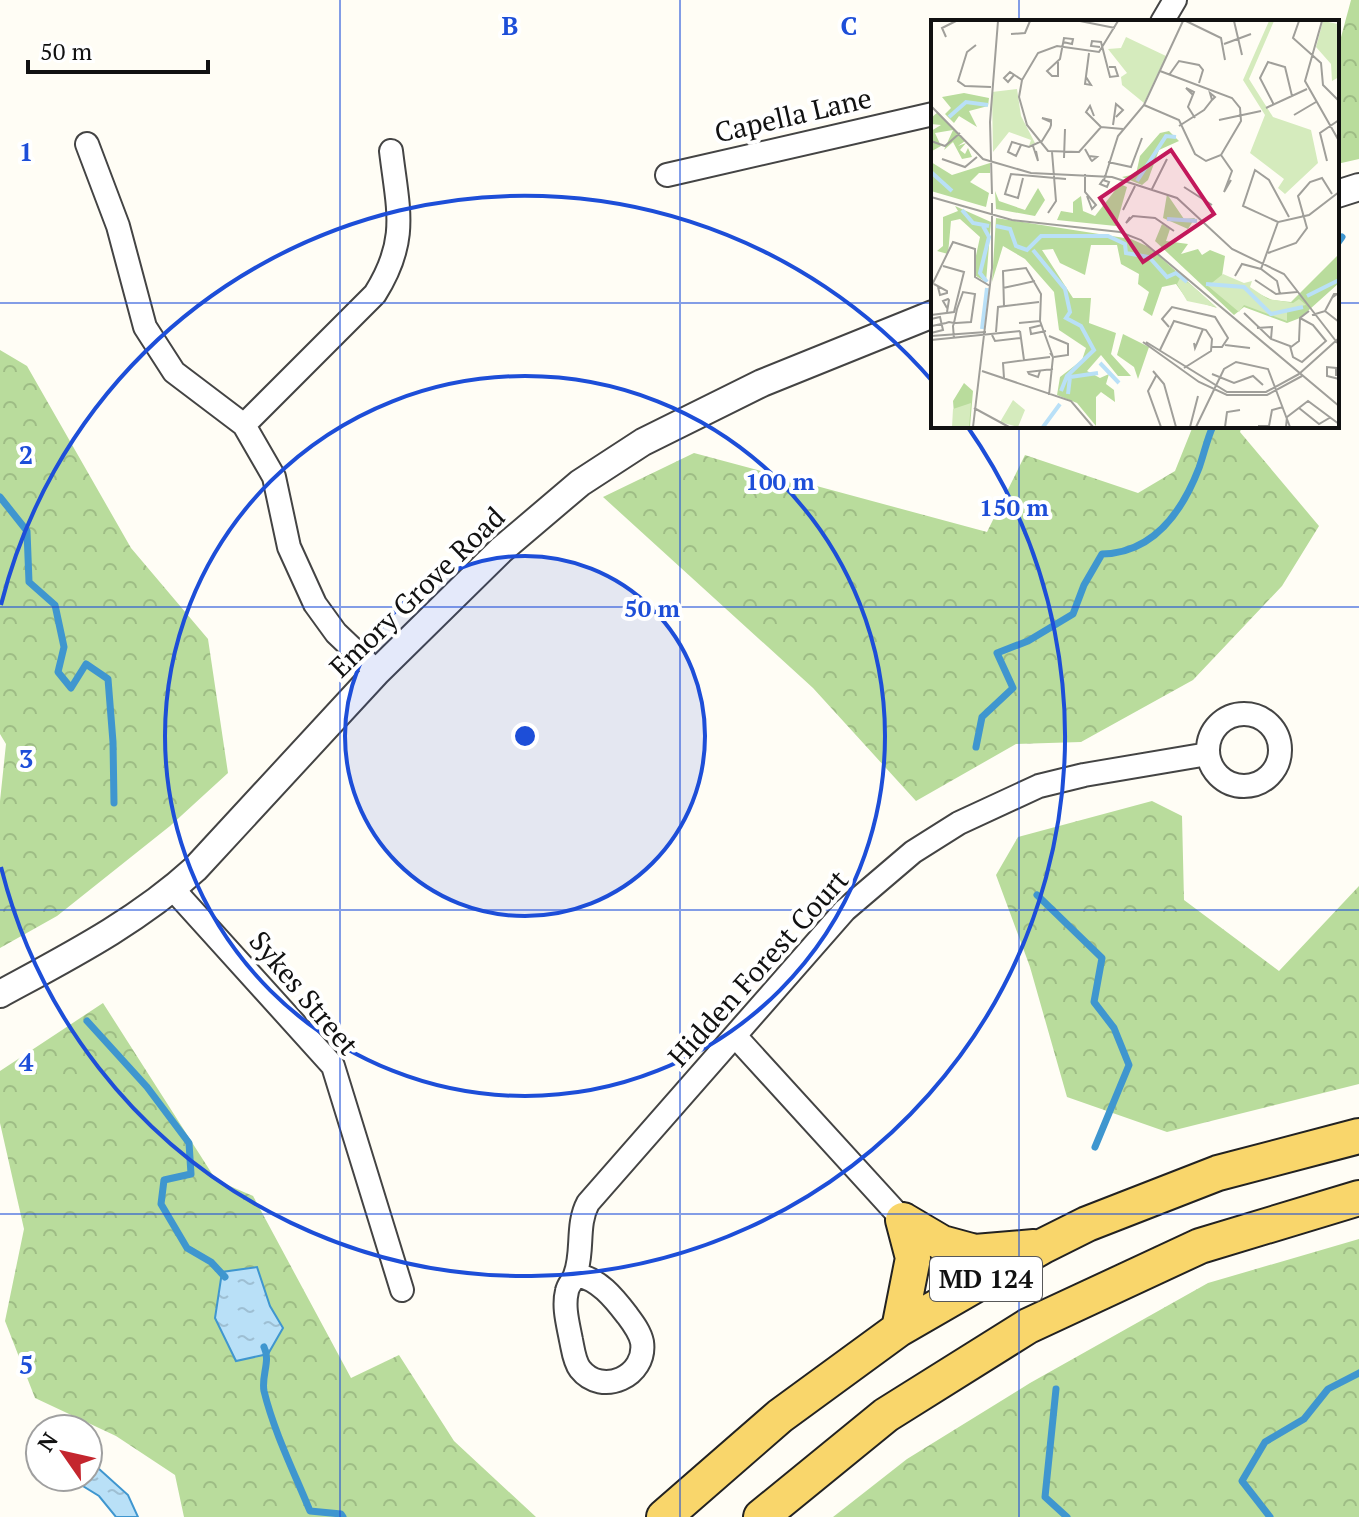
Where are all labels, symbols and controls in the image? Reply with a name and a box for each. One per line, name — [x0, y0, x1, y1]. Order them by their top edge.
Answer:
text: B — [502, 8, 518, 42]
text: C — [841, 8, 857, 42]
inset map — [931, 20, 1339, 428]
scale bar — [28, 24, 208, 74]
text: 50 m — [40, 35, 92, 67]
street label: Capella Lane — [711, 78, 875, 151]
text: 1 — [19, 134, 33, 168]
text: 2 — [19, 437, 33, 471]
text: 100 m — [745, 465, 815, 497]
text: 150 m — [979, 491, 1049, 523]
street label: Emory Grove Road — [321, 498, 512, 685]
text: 50 m — [624, 592, 680, 624]
centre of rings — [511, 722, 539, 750]
text: 3 — [19, 741, 33, 775]
street label: Hidden Forest Court — [659, 861, 856, 1074]
street label: Sykes Street — [242, 923, 367, 1063]
text: 4 — [19, 1044, 34, 1078]
road number: MD 124 — [930, 1257, 1042, 1301]
text: 5 — [19, 1347, 33, 1381]
north arrow — [24, 1413, 104, 1493]
text: N — [30, 1426, 64, 1457]

